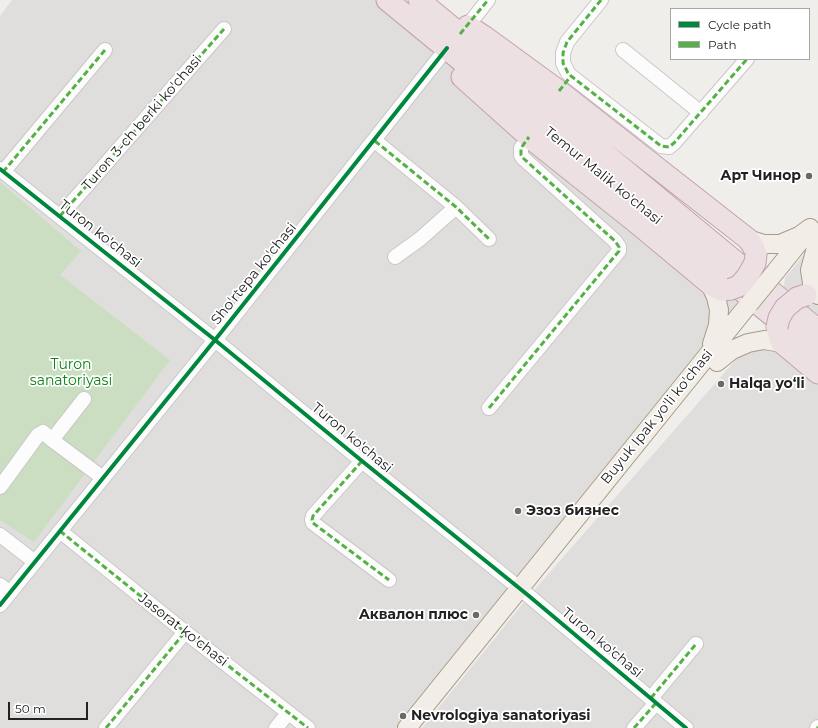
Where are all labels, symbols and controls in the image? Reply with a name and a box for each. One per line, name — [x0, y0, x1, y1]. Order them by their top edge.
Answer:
legend — [670, 8, 810, 60]
text: Cycle path — [708, 17, 771, 32]
text: Path — [708, 37, 737, 52]
street label: Turon 3-ch berki ko'chasi — [79, 52, 205, 194]
street label: Temur Malik ko'chasi — [541, 124, 665, 228]
place label: Арт Чинор — [720, 168, 801, 184]
marker: Арт Чинор — [804, 171, 814, 181]
street label: Turon ko'chasi — [55, 197, 145, 271]
street label: Sho'rtepa ko'chasi — [208, 220, 300, 328]
street label: Buyuk Ipak yo'li ko'chasi — [598, 346, 716, 488]
park label: Turon sanatoriyasi — [30, 357, 112, 390]
place label: Halqa yoʻli — [729, 376, 805, 392]
marker: Halqa yoʻli — [716, 379, 726, 389]
street label: Turon ko'chasi — [308, 399, 396, 477]
place label: Эзоз бизнес — [526, 503, 619, 519]
marker: Эзоз бизнес — [513, 506, 523, 516]
street label: Jasorat ko'chasi — [135, 590, 231, 670]
street label: Turon ko'chasi — [558, 604, 646, 682]
place label: Аквалон плюс — [359, 607, 468, 623]
marker: Аквалон плюс — [471, 610, 481, 620]
scale bar — [10, 694, 90, 720]
text: 50 m — [15, 701, 46, 716]
place label: Nevrologiya sanatoriyasi — [411, 708, 590, 724]
marker: Nevrologiya sanatoriyasi — [398, 711, 408, 721]

